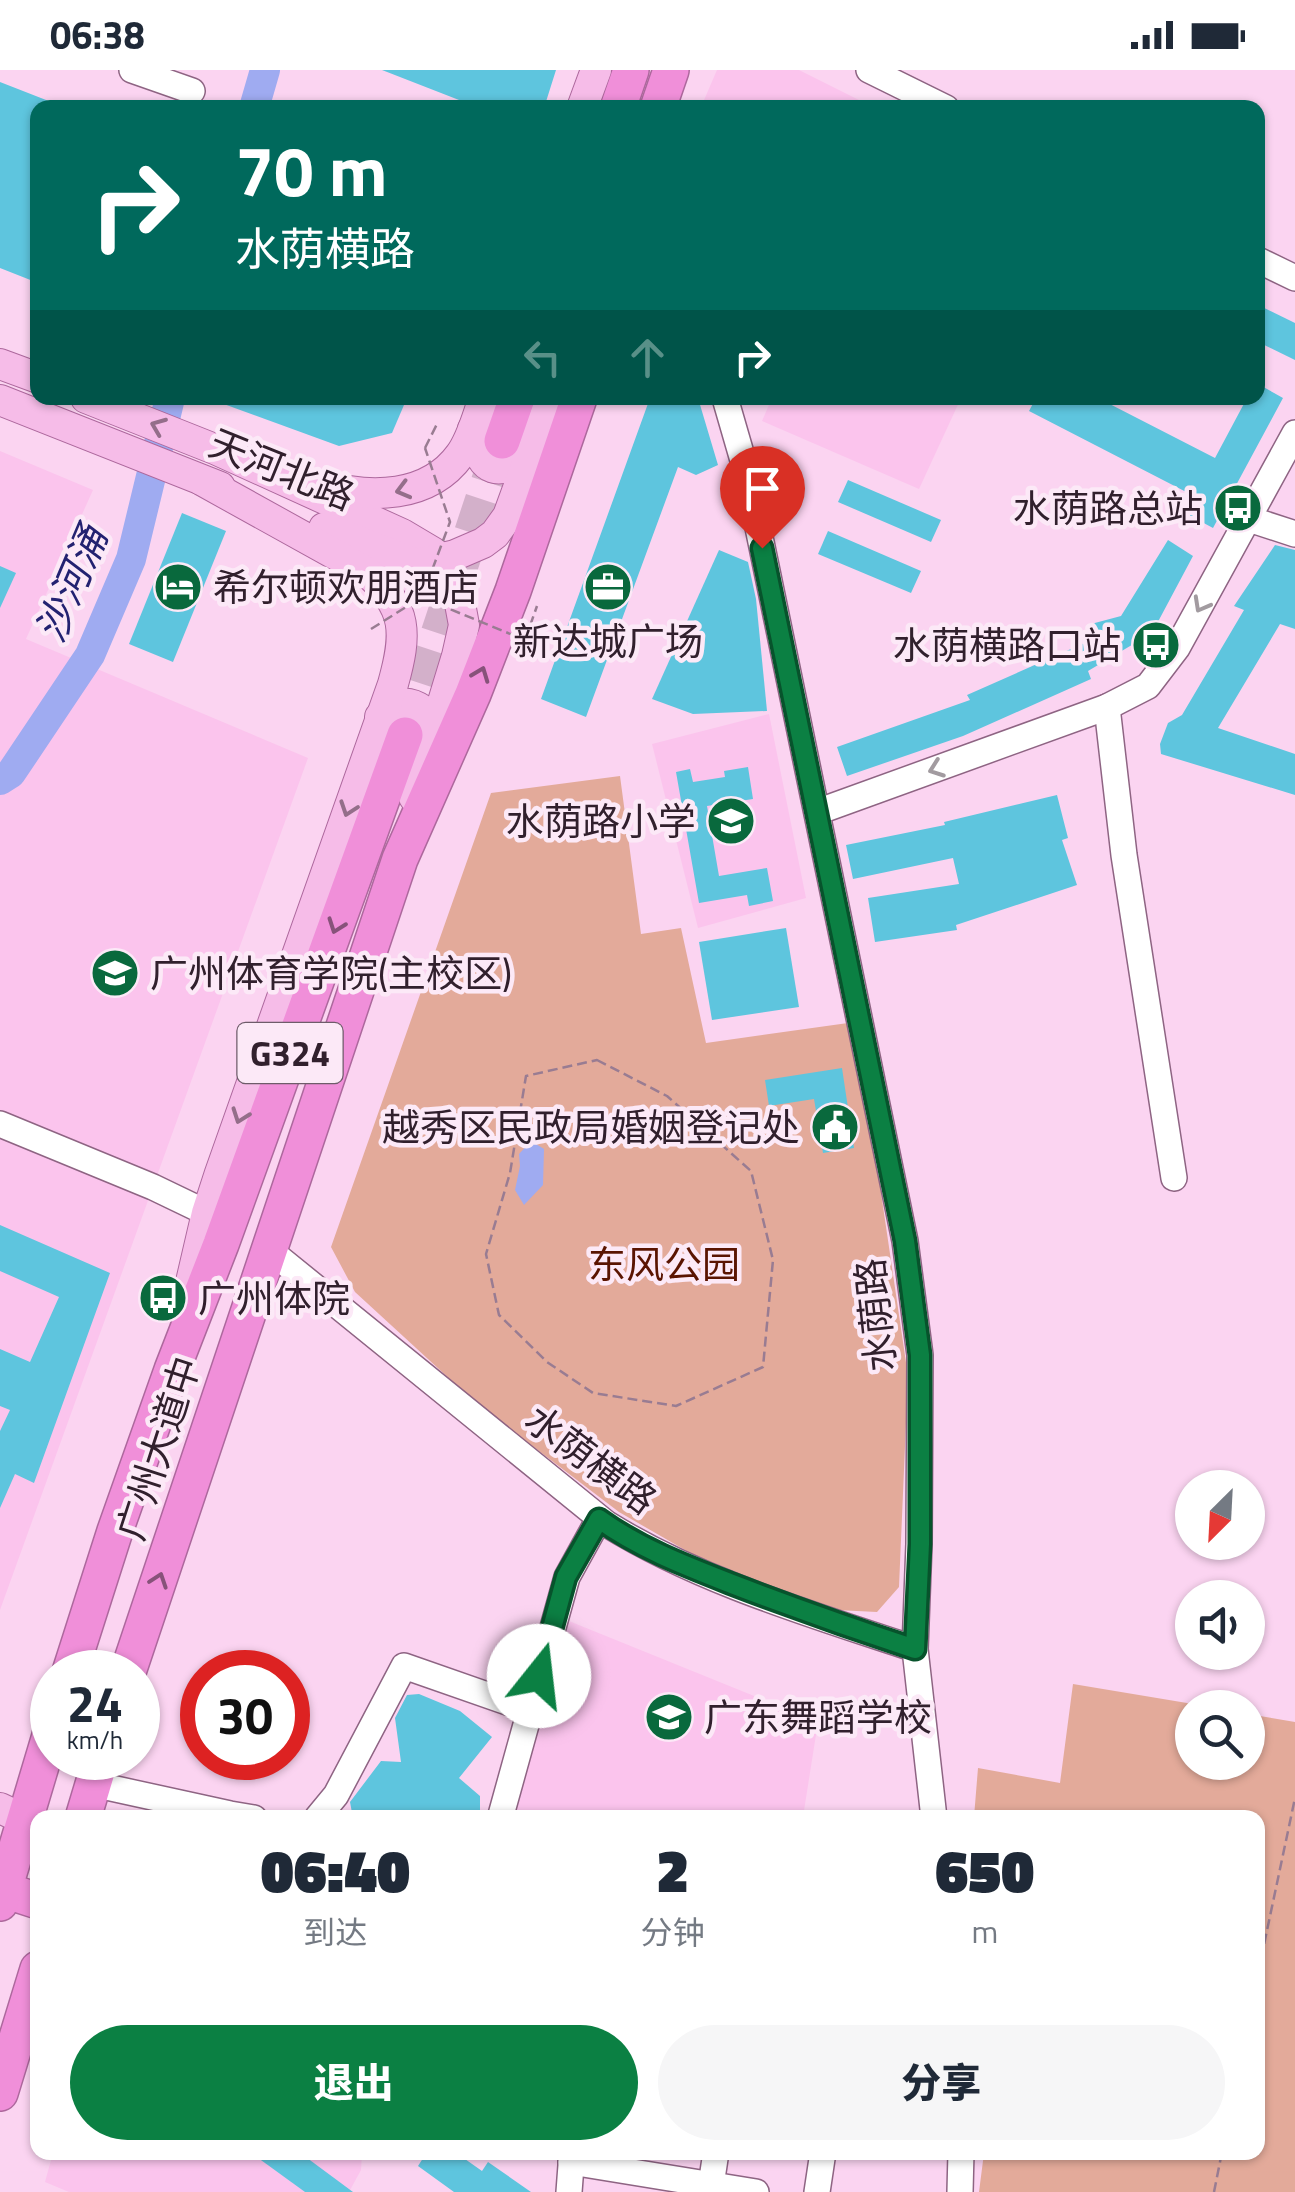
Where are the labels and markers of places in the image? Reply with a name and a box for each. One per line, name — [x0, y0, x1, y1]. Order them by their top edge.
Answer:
pin — [720, 446, 805, 549]
place label: 水荫路总站 — [1013, 479, 1203, 537]
bus stop icon: 水荫路总站 — [1212, 482, 1264, 534]
place label: 希尔顿欢朋酒店 — [213, 558, 479, 616]
hotel icon: 希尔顿欢朋酒店 — [152, 561, 204, 613]
office icon: 新达城广场 — [582, 561, 634, 613]
place label: 新达城广场 — [513, 612, 703, 670]
place label: 水荫横路口站 — [893, 616, 1121, 674]
bus stop icon: 水荫横路口站 — [1130, 619, 1182, 671]
place label: 水荫路小学 — [506, 792, 696, 850]
school or university icon: 水荫路小学 — [705, 795, 757, 847]
place label: 广州体育学院(主校区) — [150, 944, 512, 1002]
school or university icon: 广州体育学院(主校区) — [89, 947, 141, 999]
place label: 越秀区民政局婚姻登记处 — [382, 1098, 800, 1156]
public building icon: 越秀区民政局婚姻登记处 — [809, 1101, 861, 1153]
place label: 广州体院 — [198, 1269, 350, 1327]
bus stop icon: 广州体院 — [137, 1272, 189, 1324]
place label: 广东舞蹈学校 — [704, 1688, 932, 1746]
school or university icon: 广东舞蹈学校 — [643, 1691, 695, 1743]

